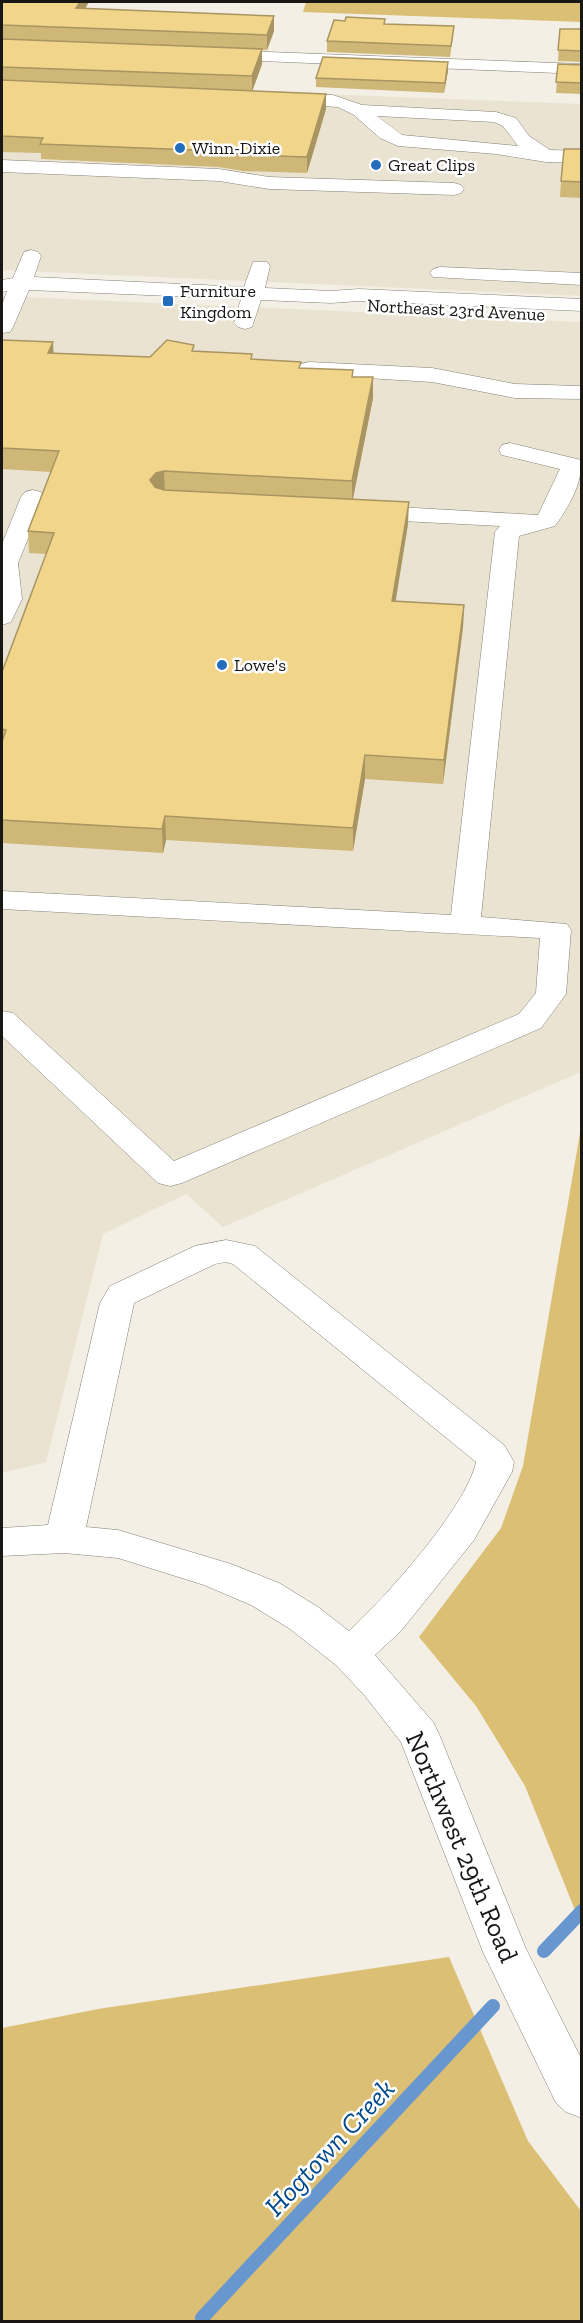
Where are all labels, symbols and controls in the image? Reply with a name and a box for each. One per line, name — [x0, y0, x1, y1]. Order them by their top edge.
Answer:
place label: Winn-Dixie — [192, 137, 280, 159]
marker: Winn-Dixie — [173, 141, 187, 155]
place label: Great Clips — [388, 154, 475, 176]
marker: Great Clips — [369, 158, 383, 172]
place label: Furniture Kingdom — [180, 280, 256, 323]
marker: Furniture Kingdom — [161, 294, 175, 308]
street label: Northeast 23rd Avenue — [366, 294, 546, 326]
place label: Lowe's — [234, 654, 286, 676]
marker: Lowe's — [215, 658, 229, 672]
street label: Northwest 29th Road — [399, 1727, 525, 1967]
water label: Hogtown Creek — [258, 2072, 401, 2223]

